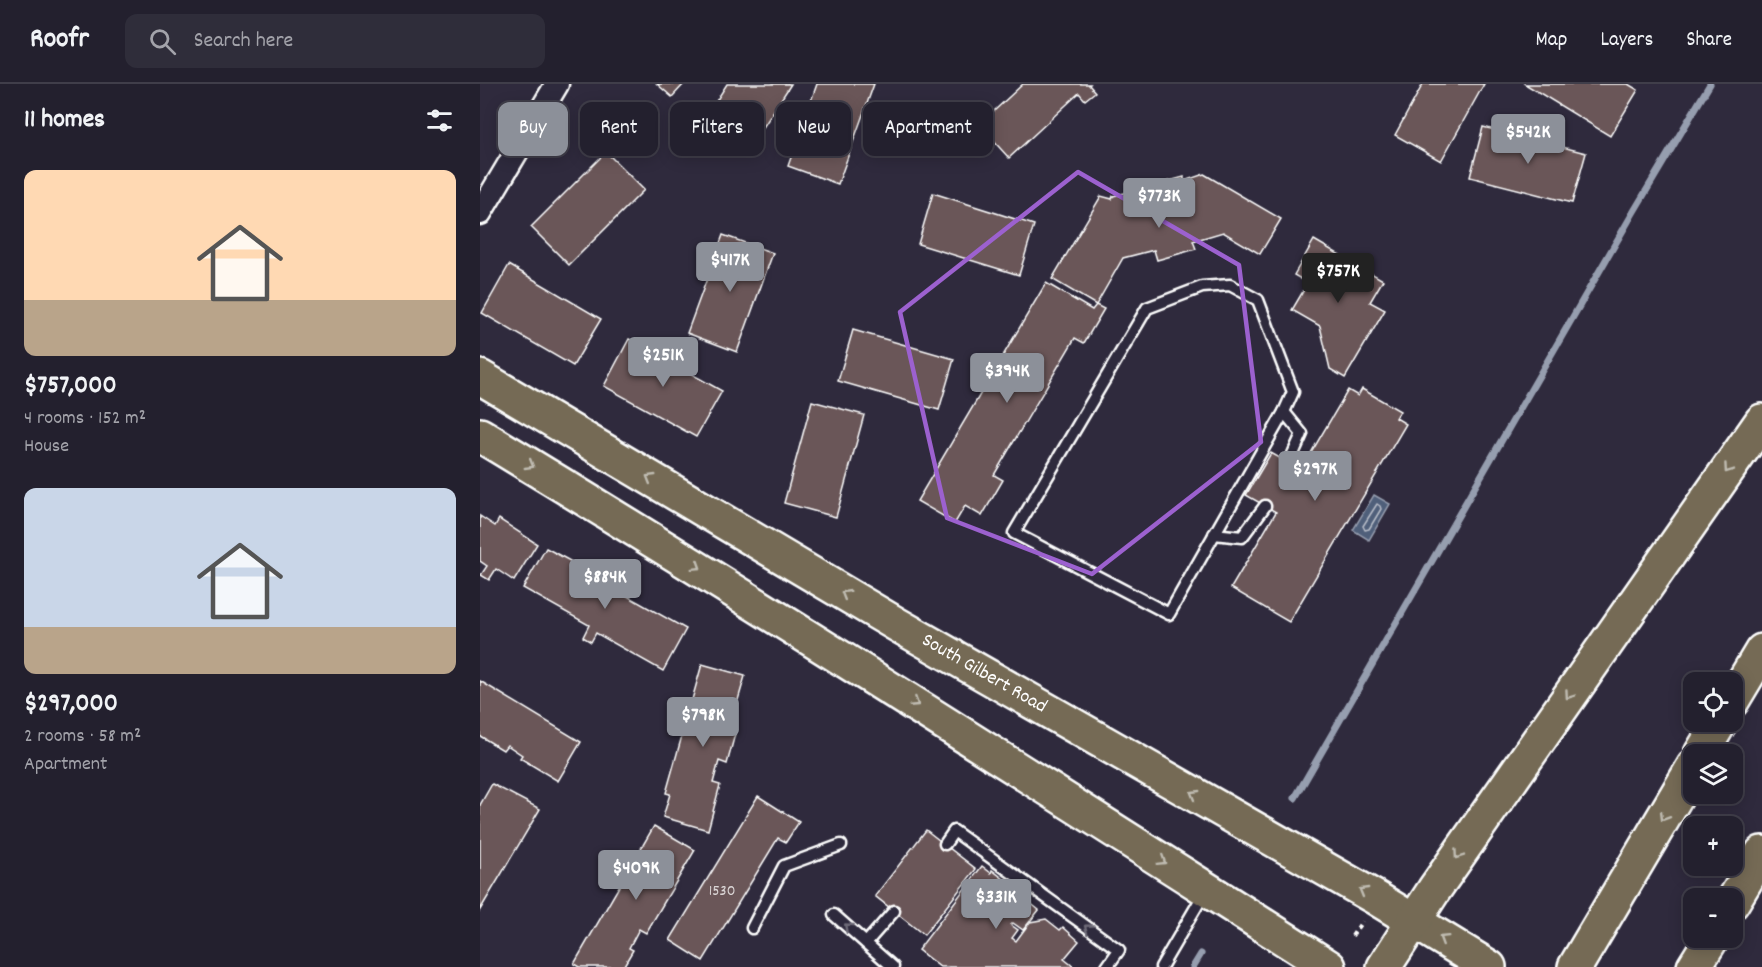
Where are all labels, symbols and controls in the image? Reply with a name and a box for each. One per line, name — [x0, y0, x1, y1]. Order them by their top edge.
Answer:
search box — [125, 14, 545, 68]
text: Roofr — [30, 21, 89, 61]
icon: search — [146, 25, 179, 58]
text: Search here — [194, 26, 293, 57]
text: Map — [1536, 26, 1567, 56]
text: Layers — [1600, 26, 1653, 56]
text: Share — [1686, 26, 1732, 56]
text: 11 homes — [24, 102, 105, 139]
chip: Buy — [498, 102, 568, 156]
chip: Rent — [580, 102, 658, 156]
chip: Filters — [670, 102, 764, 156]
chip: New — [776, 102, 851, 156]
chip: Apartment — [863, 102, 993, 156]
icon: filters — [423, 104, 456, 137]
pin: $542K — [1486, 114, 1570, 165]
text: $542K — [1505, 119, 1551, 147]
pin: $773K — [1117, 178, 1201, 229]
text: $773K — [1137, 183, 1181, 211]
icon: home — [186, 209, 294, 317]
pin: $417K — [688, 242, 772, 293]
text: $417K — [710, 247, 750, 275]
pin: $757K — [1296, 253, 1380, 304]
text: $757K — [1316, 258, 1360, 286]
pin: $251K — [621, 337, 705, 388]
text: $251K — [642, 342, 684, 370]
pin: $394K — [965, 353, 1049, 404]
text: $394K — [984, 358, 1030, 386]
text: $757,000 — [24, 368, 117, 405]
text: 4 rooms · 152 m² — [24, 405, 146, 433]
text: House — [24, 433, 69, 461]
pin: $297K — [1273, 451, 1357, 502]
text: $297K — [1293, 456, 1337, 484]
one-way arrow — [524, 458, 534, 470]
one-way arrow — [1724, 462, 1735, 473]
one-way arrow — [646, 474, 656, 486]
icon: home — [186, 527, 294, 635]
pin: $884K — [563, 559, 647, 610]
one-way arrow — [691, 559, 701, 571]
text: $884K — [583, 564, 627, 592]
one-way arrow — [841, 590, 851, 601]
street label: South Gilbert Road — [916, 627, 1052, 721]
map controls — [1683, 672, 1743, 948]
button: locate — [1683, 672, 1743, 732]
text: $297,000 — [24, 686, 118, 723]
one-way arrow — [1565, 688, 1576, 699]
one-way arrow — [908, 695, 919, 706]
pin: $798K — [661, 697, 745, 748]
text: $798K — [681, 702, 725, 730]
text: 2 rooms · 58 m² — [24, 723, 141, 751]
button: layers — [1683, 744, 1743, 804]
text: Apartment — [24, 751, 107, 779]
one-way arrow — [1189, 790, 1200, 801]
one-way arrow — [1659, 811, 1671, 821]
button: + — [1683, 816, 1743, 876]
one-way arrow — [1454, 848, 1465, 859]
pin: $409K — [594, 850, 678, 901]
one-way arrow — [1155, 853, 1166, 864]
text: $409K — [612, 855, 660, 883]
pin: $331K — [954, 879, 1038, 930]
house number: 1530 — [709, 880, 735, 903]
text: $331K — [975, 884, 1017, 912]
one-way arrow — [1359, 887, 1369, 898]
button: − — [1683, 888, 1743, 948]
one-way arrow — [844, 923, 855, 934]
one-way arrow — [1084, 924, 1095, 935]
one-way arrow — [1438, 935, 1449, 946]

